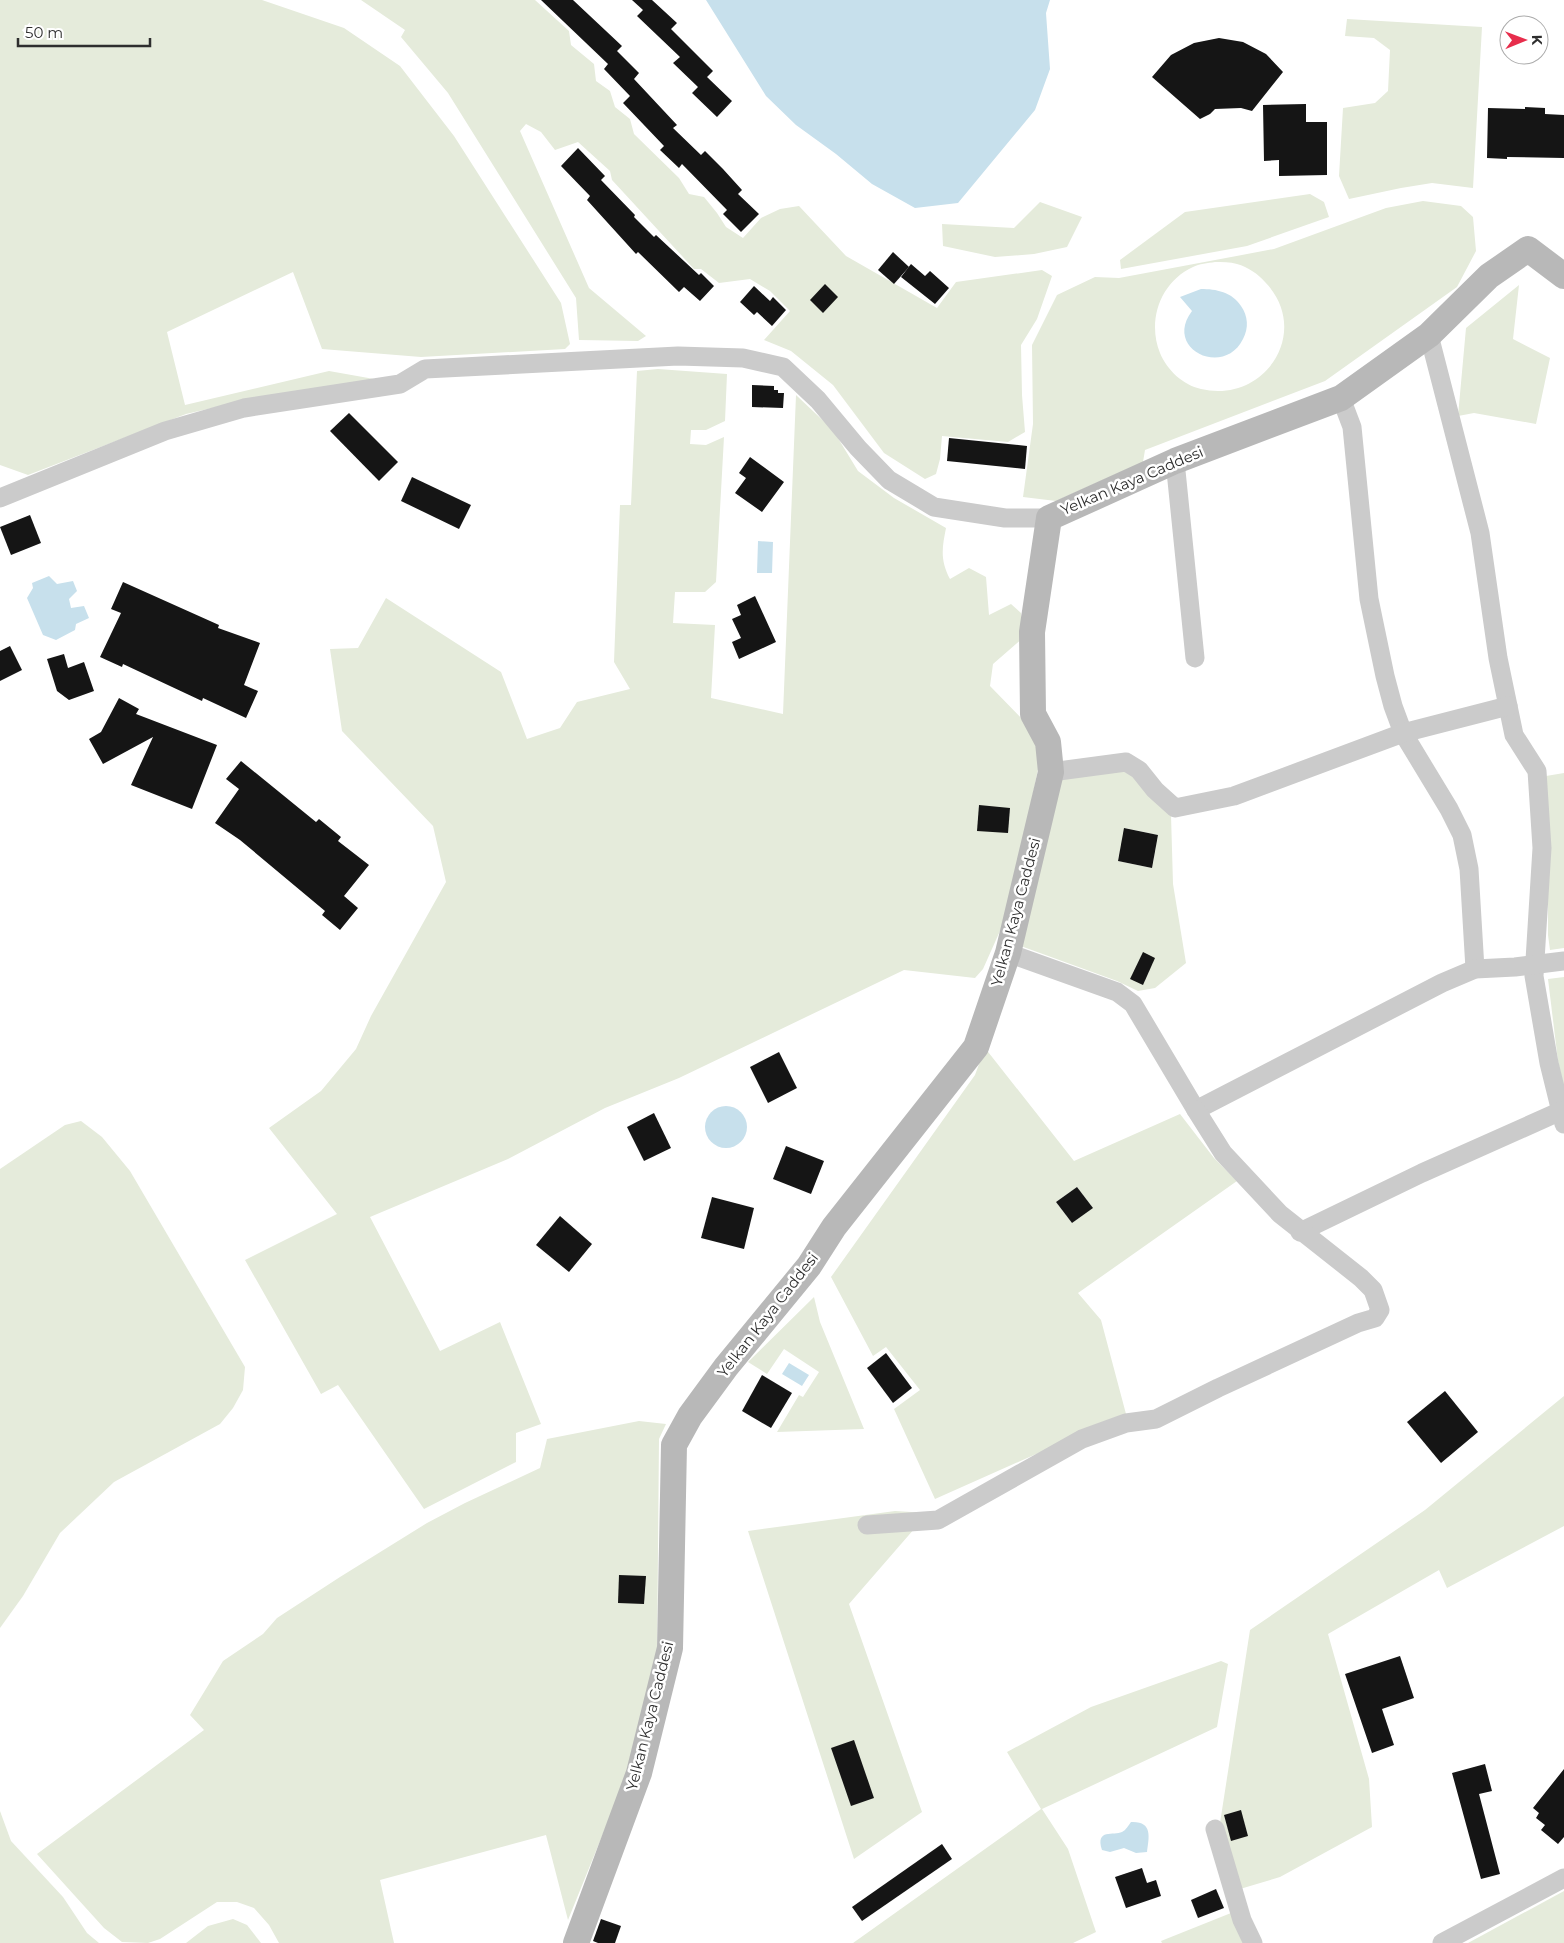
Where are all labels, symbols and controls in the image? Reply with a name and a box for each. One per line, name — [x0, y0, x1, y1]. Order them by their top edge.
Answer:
scale bar — [18, 15, 150, 47]
north arrow — [1499, 15, 1549, 65]
text: 50 m — [25, 23, 63, 42]
text: K — [1528, 34, 1546, 46]
street label: Yelkan Kaya Caddesi — [1058, 442, 1206, 519]
street label: Yelkan Kaya Caddesi — [987, 835, 1045, 988]
street label: Yelkan Kaya Caddesi — [713, 1248, 822, 1381]
street label: Yelkan Kaya Caddesi — [622, 1639, 677, 1793]

